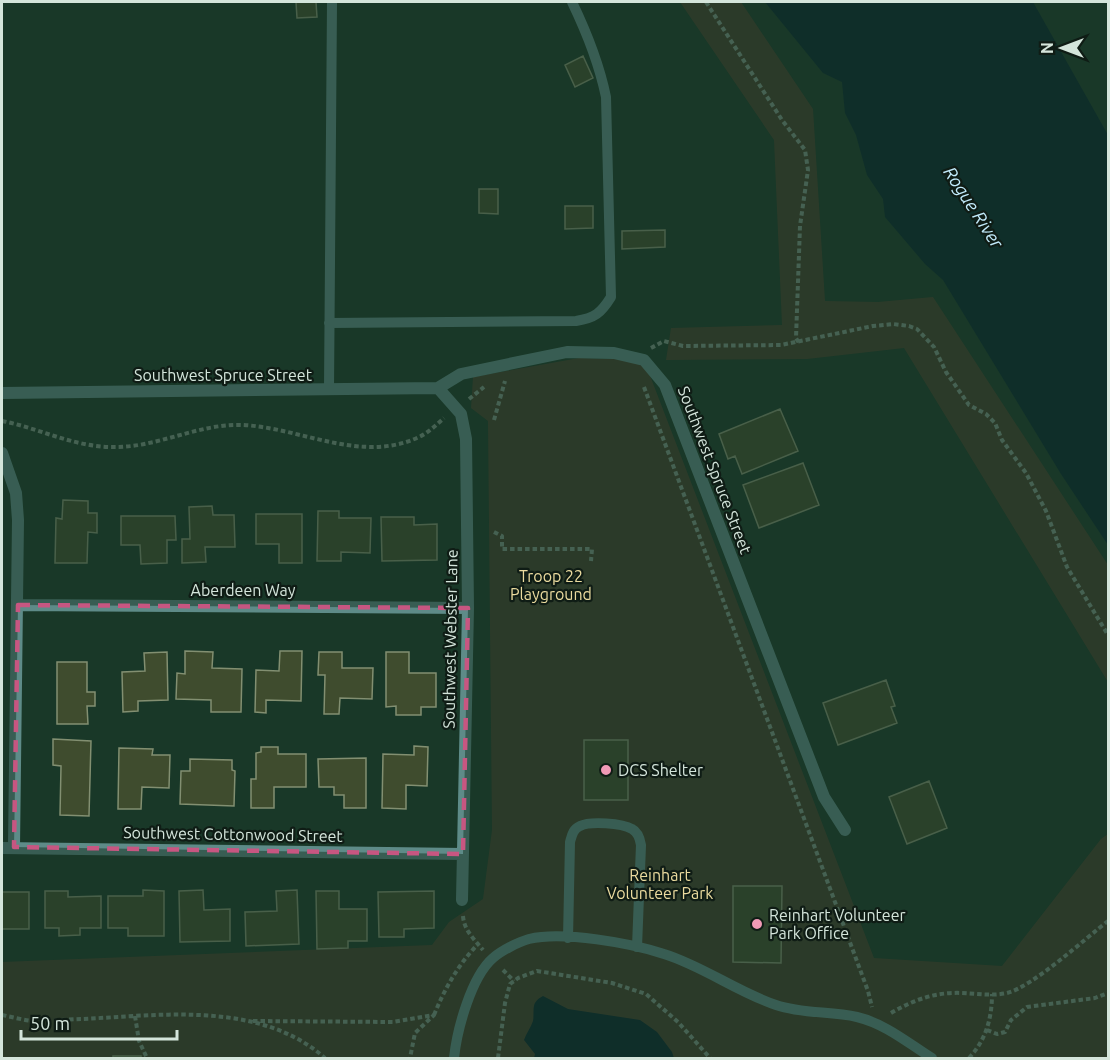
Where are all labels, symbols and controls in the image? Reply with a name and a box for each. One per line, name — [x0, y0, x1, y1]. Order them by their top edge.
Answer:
north arrow — [1032, 18, 1092, 78]
text: N — [1038, 42, 1056, 54]
water label: Rogue River — [940, 162, 1008, 252]
street label: Southwest Spruce Street — [134, 366, 313, 384]
street label: Southwest Spruce Street — [675, 384, 756, 557]
street label: Southwest Webster Lane — [439, 549, 461, 729]
park label: Troop 22 Playground — [510, 567, 592, 603]
street label: Aberdeen Way — [191, 581, 296, 599]
place label: DCS Shelter — [618, 761, 703, 779]
marker: DCS Shelter — [599, 763, 613, 777]
street label: Southwest Cottonwood Street — [123, 823, 344, 845]
park label: Reinhart Volunteer Park — [607, 866, 713, 902]
place label: Reinhart Volunteer Park Office — [769, 906, 906, 942]
marker: Reinhart Volunteer Park Office — [750, 917, 764, 931]
scale bar — [21, 1003, 177, 1041]
text: 50 m — [30, 1013, 70, 1033]

